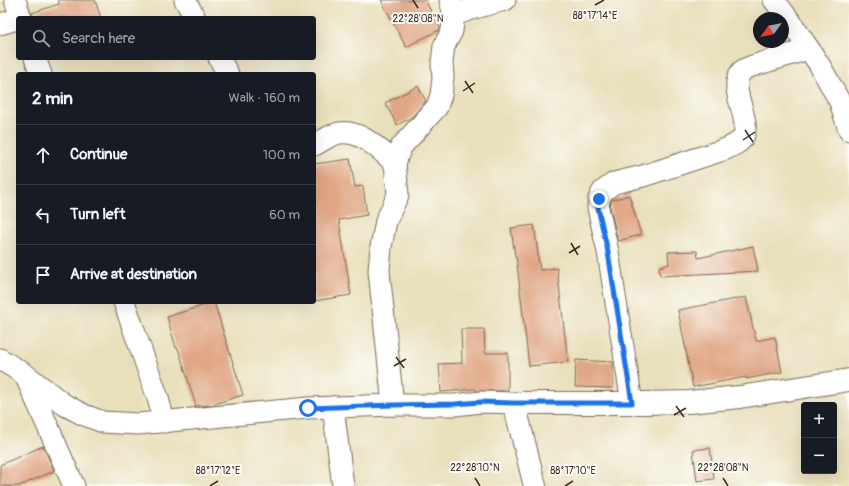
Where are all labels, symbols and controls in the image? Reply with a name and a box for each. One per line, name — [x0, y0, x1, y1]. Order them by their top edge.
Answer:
text: 88°17'14"E — [573, 10, 617, 22]
north arrow — [753, 12, 789, 48]
text: 22°28'08"N — [393, 13, 444, 25]
search box — [16, 16, 316, 60]
icon: search — [30, 27, 52, 49]
text: Search here — [62, 29, 135, 48]
text: 2 min — [32, 88, 73, 109]
text: Walk · 160 m — [229, 90, 300, 106]
icon: ahead — [32, 144, 54, 166]
text: Continue — [70, 145, 128, 164]
text: 100 m — [263, 147, 300, 163]
route end — [590, 190, 608, 208]
icon: left — [32, 204, 54, 226]
text: Turn left — [70, 205, 126, 224]
text: 60 m — [269, 207, 300, 223]
icon: arrive — [32, 264, 54, 286]
text: Arrive at destination — [70, 265, 197, 284]
route start — [299, 399, 317, 417]
map controls — [801, 402, 837, 474]
button: + — [801, 402, 837, 438]
button: − — [801, 438, 837, 474]
text: 22°28'10"N — [450, 462, 500, 474]
text: 22°28'08"N — [698, 462, 749, 474]
text: 88°17'12"E — [196, 465, 240, 477]
text: 88°17'10"E — [550, 465, 596, 477]

